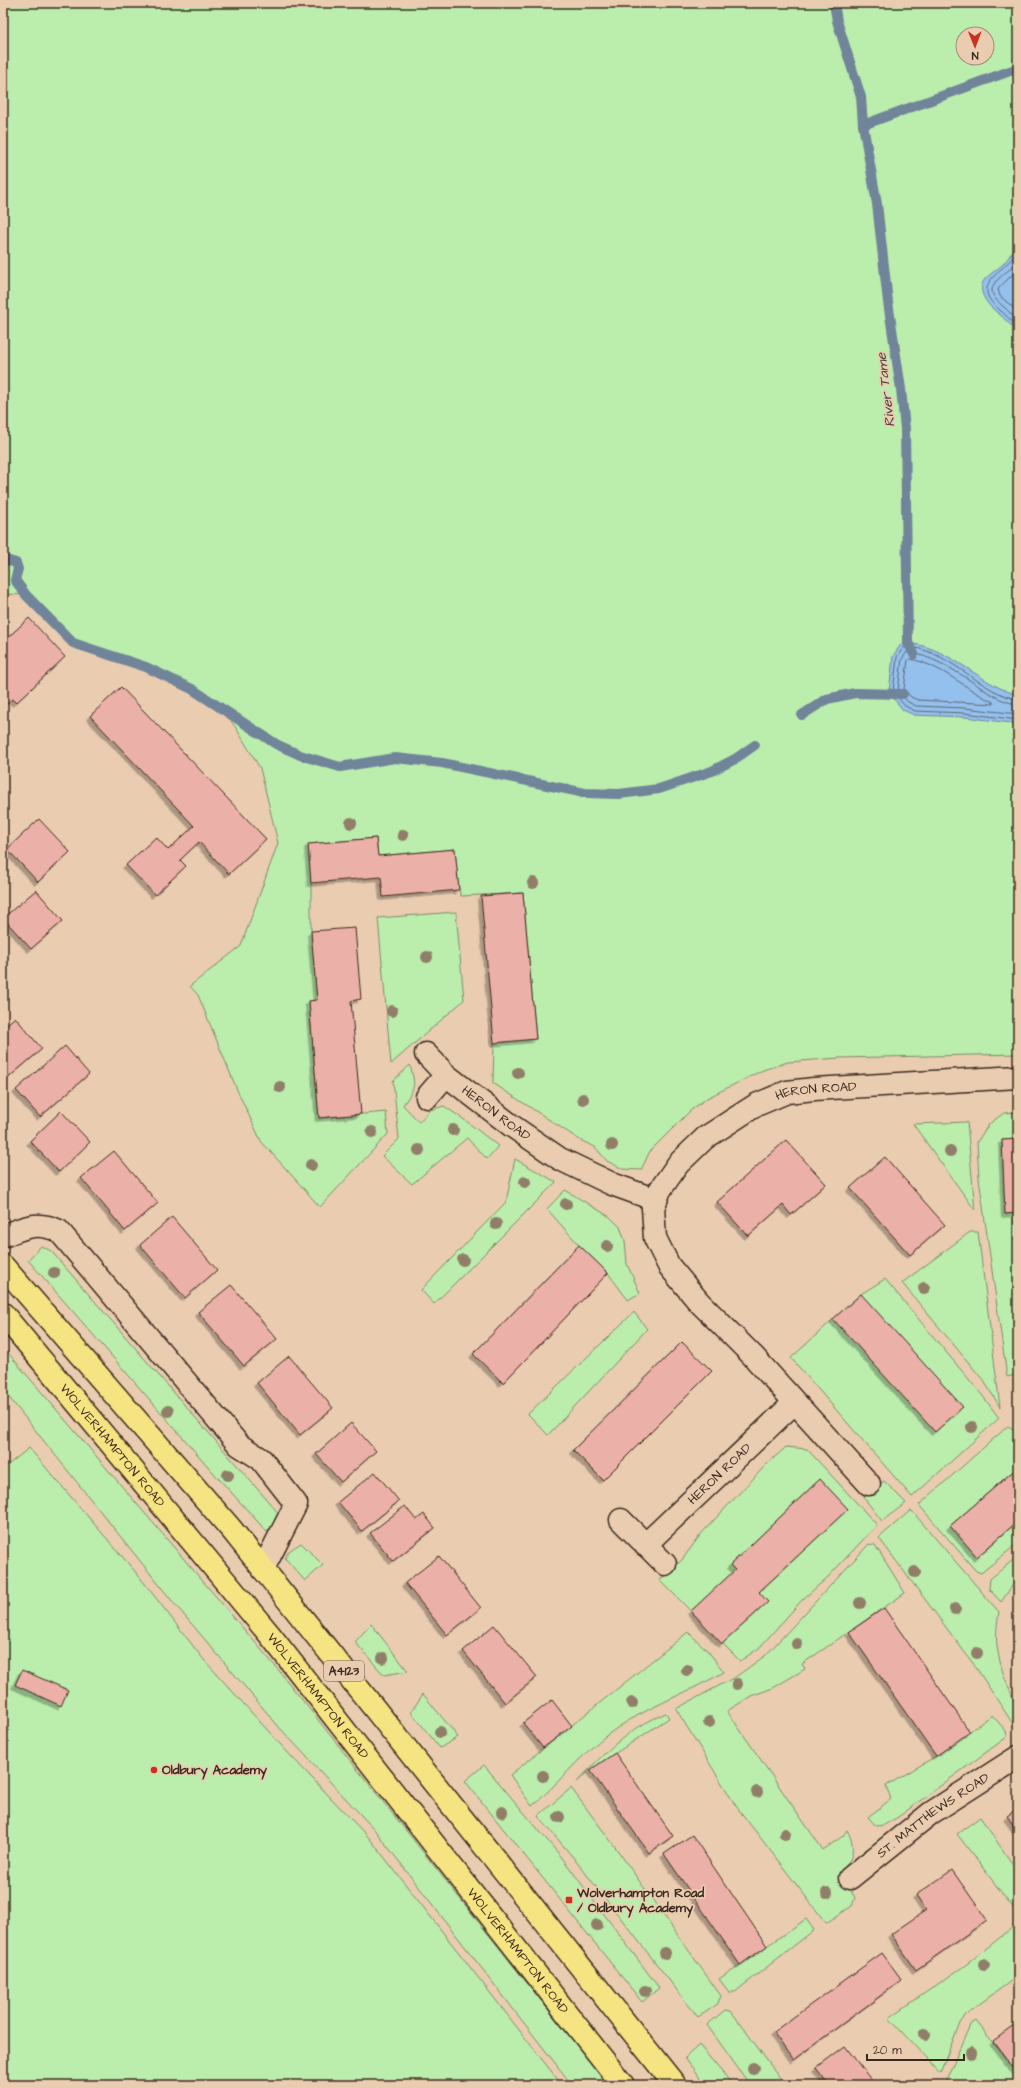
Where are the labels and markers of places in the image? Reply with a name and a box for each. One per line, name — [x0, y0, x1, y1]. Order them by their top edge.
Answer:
place label: Oldbury Academy — [162, 1761, 268, 1780]
marker: Oldbury Academy — [149, 1765, 159, 1775]
place label: Wolverhampton Road / Oldbury Academy — [576, 1884, 704, 1918]
marker: Wolverhampton Road / Oldbury Academy — [564, 1895, 574, 1905]

